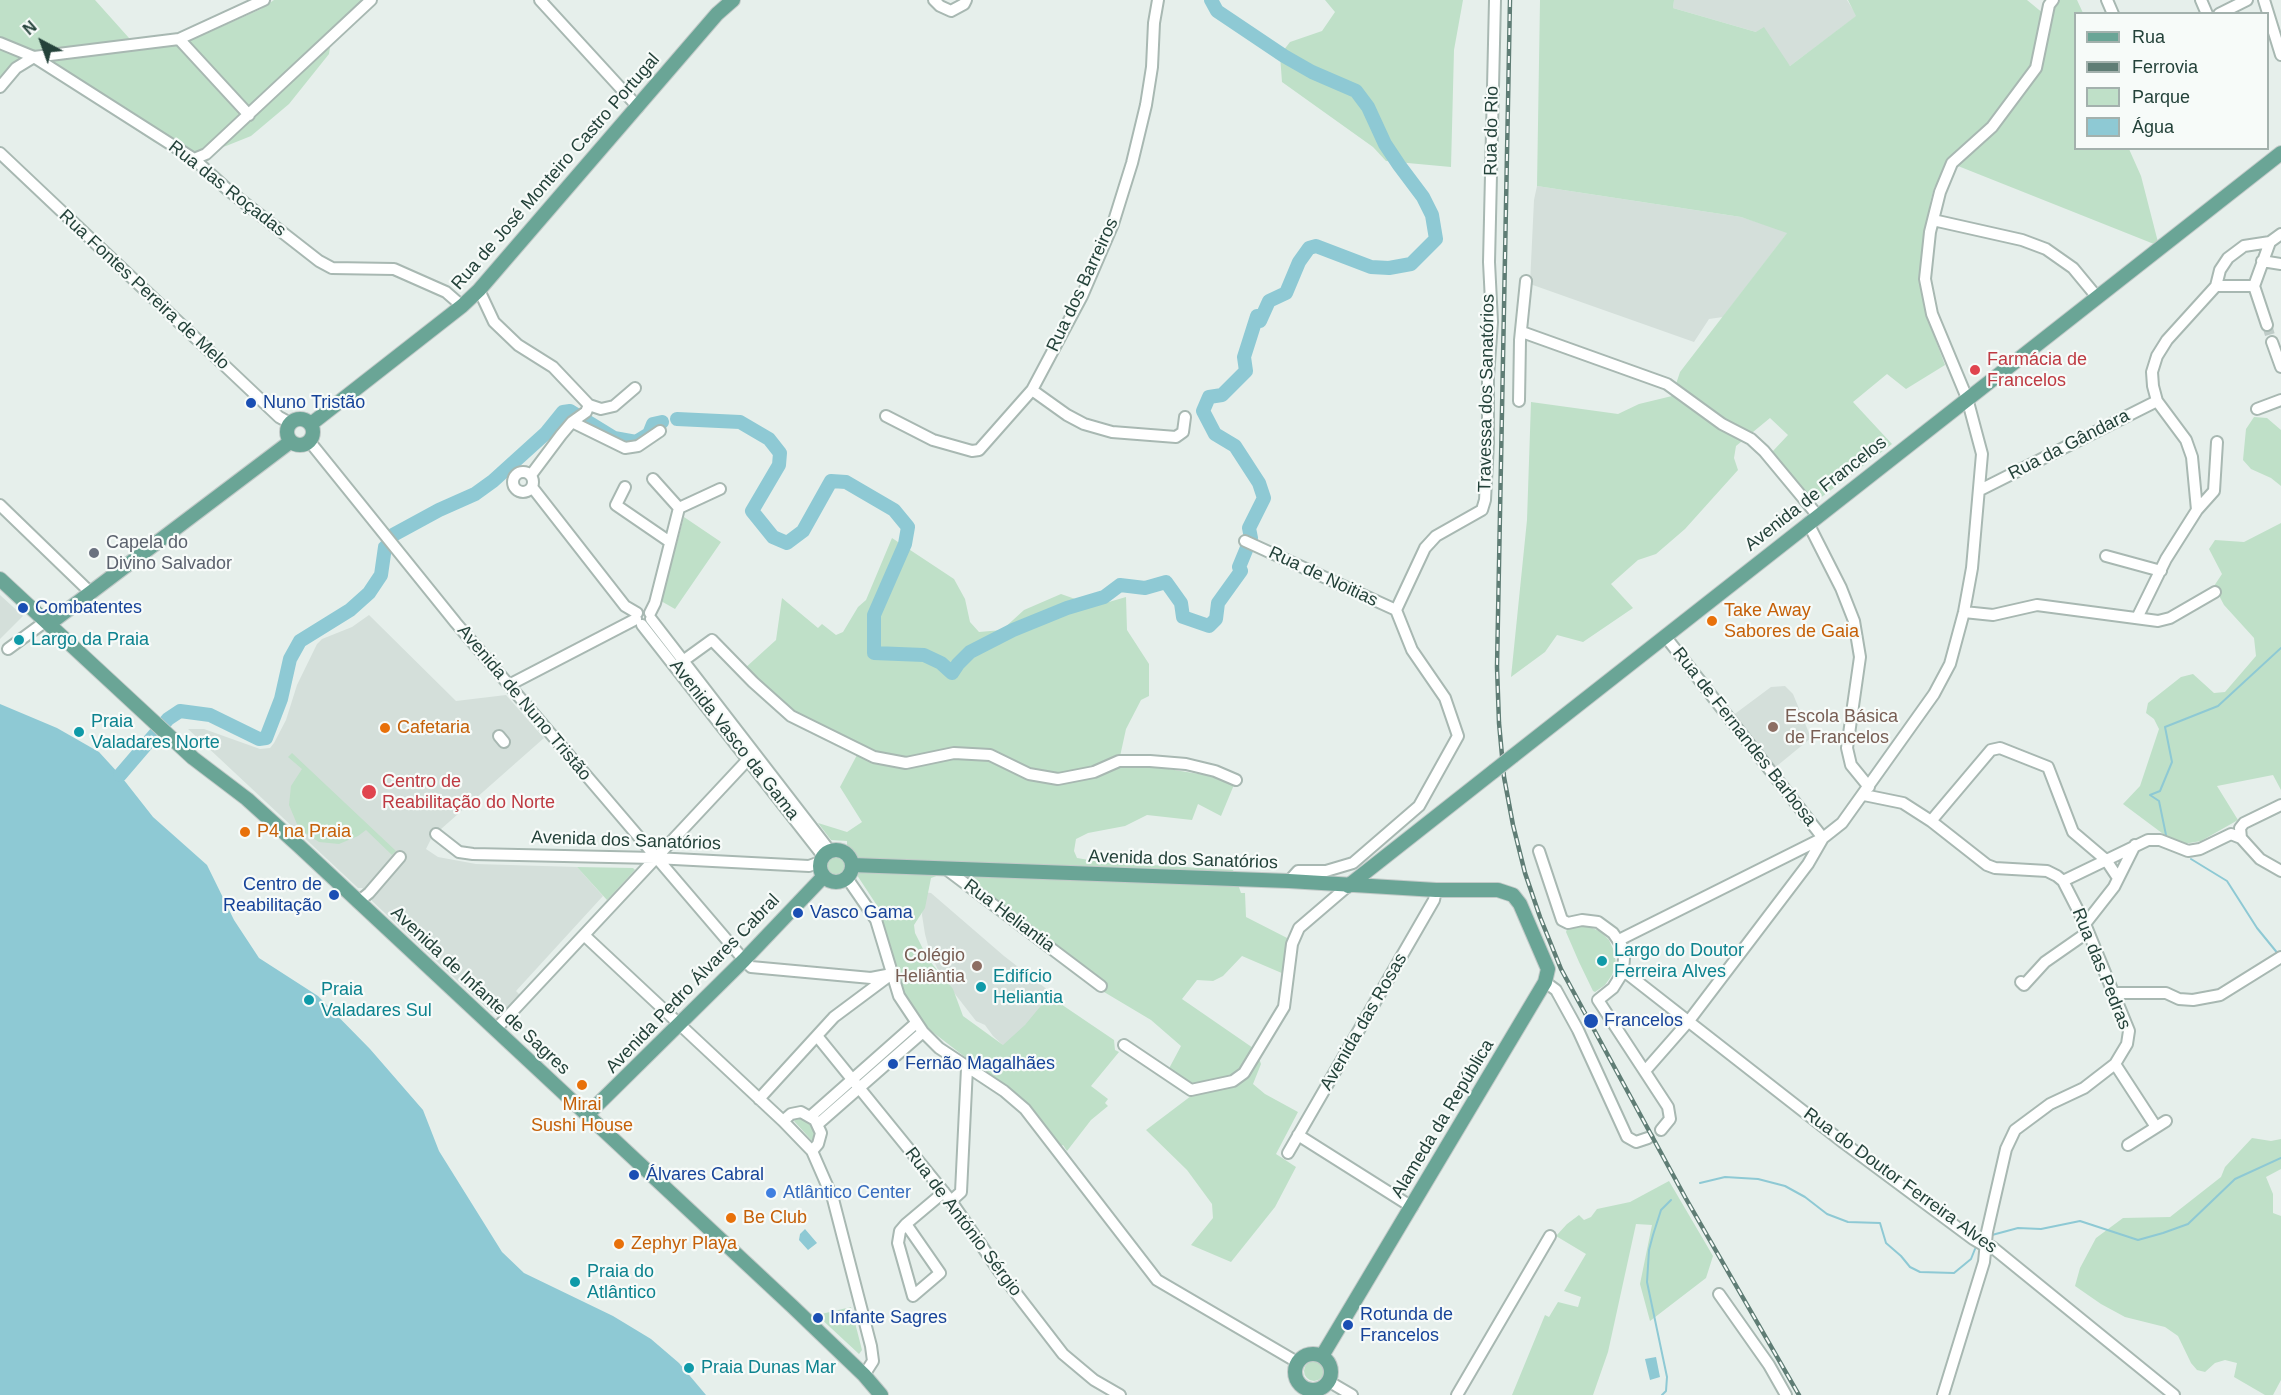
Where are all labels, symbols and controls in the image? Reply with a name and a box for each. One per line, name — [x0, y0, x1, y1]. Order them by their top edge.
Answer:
north arrow — [12, 12, 72, 72]
legend — [2074, 12, 2269, 150]
text: N — [20, 18, 40, 38]
text: Rua — [2132, 27, 2165, 47]
street label: Rua de José Monteiro Castro Portugal — [447, 49, 665, 295]
text: Ferrovia — [2132, 57, 2198, 77]
street label: Rua do Rio — [1480, 86, 1504, 176]
text: Parque — [2132, 87, 2190, 107]
text: Água — [2132, 117, 2174, 137]
street label: Rua das Roçadas — [164, 136, 290, 242]
street label: Rua Fontes Pereira de Melo — [54, 205, 234, 375]
street label: Rua dos Barreiros — [1043, 215, 1123, 355]
street label: Travessa dos Sanatórios — [1474, 294, 1500, 492]
place label: Farmácia de Francelos — [1987, 349, 2087, 392]
marker: Farmácia de Francelos — [1968, 363, 1982, 377]
place label: Nuno Tristão — [263, 392, 365, 414]
marker: Nuno Tristão — [244, 396, 258, 410]
street label: Rua da Gândara — [2005, 405, 2133, 485]
street label: Avenida de Francelos — [1741, 432, 1891, 556]
place label: Capela do Divino Salvador — [106, 532, 232, 574]
street label: Rua de Noitias — [1265, 542, 1381, 612]
marker: Capela do Divino Salvador — [87, 546, 101, 560]
place label: Combatentes — [35, 597, 142, 619]
place label: Take Away Sabores de Gaia — [1724, 600, 1859, 642]
marker: Combatentes — [16, 601, 30, 615]
marker: Take Away Sabores de Gaia — [1705, 614, 1719, 628]
street label: Avenida de Nuno Tristão — [452, 621, 596, 785]
place label: Largo da Praia — [31, 629, 149, 651]
marker: Largo da Praia — [12, 633, 26, 647]
street label: Rua de Fernandes Barbosa — [1667, 643, 1821, 831]
street label: Avenida Vasco da Gama — [665, 656, 803, 824]
place label: Escola Básica de Francelos — [1785, 706, 1898, 748]
place label: Praia Valadares Norte — [91, 711, 220, 754]
place label: Cafetaria — [397, 717, 470, 739]
marker: Escola Básica de Francelos — [1766, 720, 1780, 734]
marker: Cafetaria — [378, 721, 392, 735]
marker: Praia Valadares Norte — [72, 725, 86, 739]
place label: Centro de Reabilitação do Norte — [382, 771, 555, 814]
marker: Centro de Reabilitação do Norte — [360, 783, 378, 801]
place label: P4 na Praia — [257, 821, 351, 843]
marker: P4 na Praia — [238, 825, 252, 839]
street label: Avenida dos Sanatórios — [531, 827, 721, 855]
street label: Avenida dos Sanatórios — [1088, 846, 1278, 874]
place label: Centro de Reabilitação — [223, 874, 322, 916]
street label: Rua Heliantia — [959, 875, 1059, 957]
marker: Centro de Reabilitação — [327, 888, 341, 902]
street label: Avenida Pedro Álvares Cabral — [602, 890, 784, 1078]
street label: Avenida de Infante de Sagres — [386, 902, 574, 1080]
place label: Vasco Gama — [810, 902, 913, 924]
street label: Rua das Pedras — [2067, 905, 2135, 1033]
marker: Vasco Gama — [791, 906, 805, 920]
place label: Largo do Doutor Ferreira Alves — [1614, 940, 1744, 982]
place label: Colégio Heliântia — [895, 945, 965, 988]
street label: Avenida das Rosas — [1316, 950, 1412, 1094]
marker: Largo do Doutor Ferreira Alves — [1595, 954, 1609, 968]
marker: Colégio Heliântia — [970, 959, 984, 973]
place label: Edifício Heliantia — [993, 966, 1063, 1008]
place label: Praia Valadares Sul — [321, 979, 432, 1022]
marker: Edifício Heliantia — [974, 980, 988, 994]
marker: Praia Valadares Sul — [302, 993, 316, 1007]
place label: Francelos — [1604, 1010, 1683, 1032]
marker: Francelos — [1582, 1012, 1600, 1030]
street label: Alameda da República — [1387, 1036, 1499, 1202]
place label: Fernão Magalhães — [905, 1053, 1055, 1075]
marker: Fernão Magalhães — [886, 1057, 900, 1071]
marker: Mirai Sushi House — [575, 1078, 589, 1092]
place label: Mirai Sushi House — [531, 1094, 633, 1136]
street label: Rua do Doutor Ferreira Alves — [1799, 1103, 2001, 1259]
street label: Rua de António Sérgio — [900, 1143, 1026, 1301]
place label: Álvares Cabral — [646, 1164, 764, 1186]
marker: Álvares Cabral — [627, 1168, 641, 1182]
place label: Atlântico Center — [783, 1182, 911, 1204]
marker: Atlântico Center — [764, 1186, 778, 1200]
place label: Be Club — [743, 1207, 807, 1229]
marker: Be Club — [724, 1211, 738, 1225]
place label: Zephyr Playa — [631, 1233, 737, 1255]
marker: Zephyr Playa — [612, 1237, 626, 1251]
place label: Praia do Atlântico — [587, 1261, 656, 1304]
marker: Praia do Atlântico — [568, 1275, 582, 1289]
place label: Rotunda de Francelos — [1360, 1304, 1453, 1346]
place label: Infante Sagres — [830, 1307, 947, 1329]
marker: Infante Sagres — [811, 1311, 825, 1325]
marker: Rotunda de Francelos — [1341, 1318, 1355, 1332]
place label: Praia Dunas Mar — [701, 1357, 836, 1379]
marker: Praia Dunas Mar — [682, 1361, 696, 1375]

